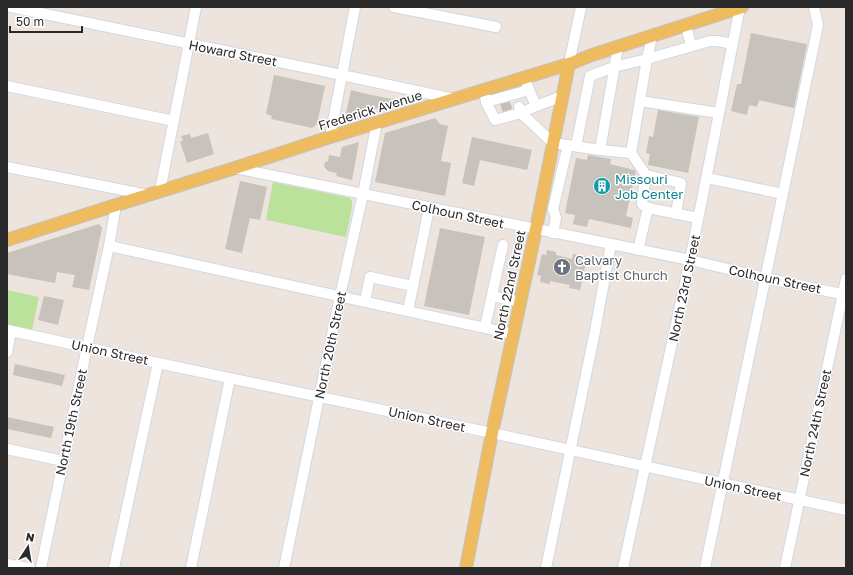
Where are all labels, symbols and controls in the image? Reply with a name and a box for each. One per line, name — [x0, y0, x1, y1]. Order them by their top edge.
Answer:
scale bar — [10, 8, 82, 34]
text: 50 m — [16, 14, 44, 29]
street label: Howard Street — [187, 37, 279, 69]
street label: Frederick Avenue — [316, 87, 424, 133]
place label: Missouri Job Center — [615, 171, 683, 202]
building icon: Missouri Job Center — [592, 176, 612, 196]
street label: Colhoun Street — [410, 196, 506, 232]
street label: North 22nd Street — [490, 228, 528, 342]
street label: North 23rd Street — [665, 233, 703, 343]
place label: Calvary Baptist Church — [575, 252, 668, 283]
church icon: Calvary Baptist Church — [552, 257, 572, 277]
street label: Colhoun Street — [727, 261, 823, 297]
street label: North 20th Street — [311, 290, 349, 400]
street label: Union Street — [70, 336, 150, 368]
street label: North 19th Street — [52, 367, 90, 477]
street label: North 24th Street — [796, 368, 834, 478]
street label: Union Street — [387, 403, 467, 435]
street label: Union Street — [703, 472, 783, 504]
north arrow — [8, 527, 48, 567]
text: N — [25, 530, 36, 544]

